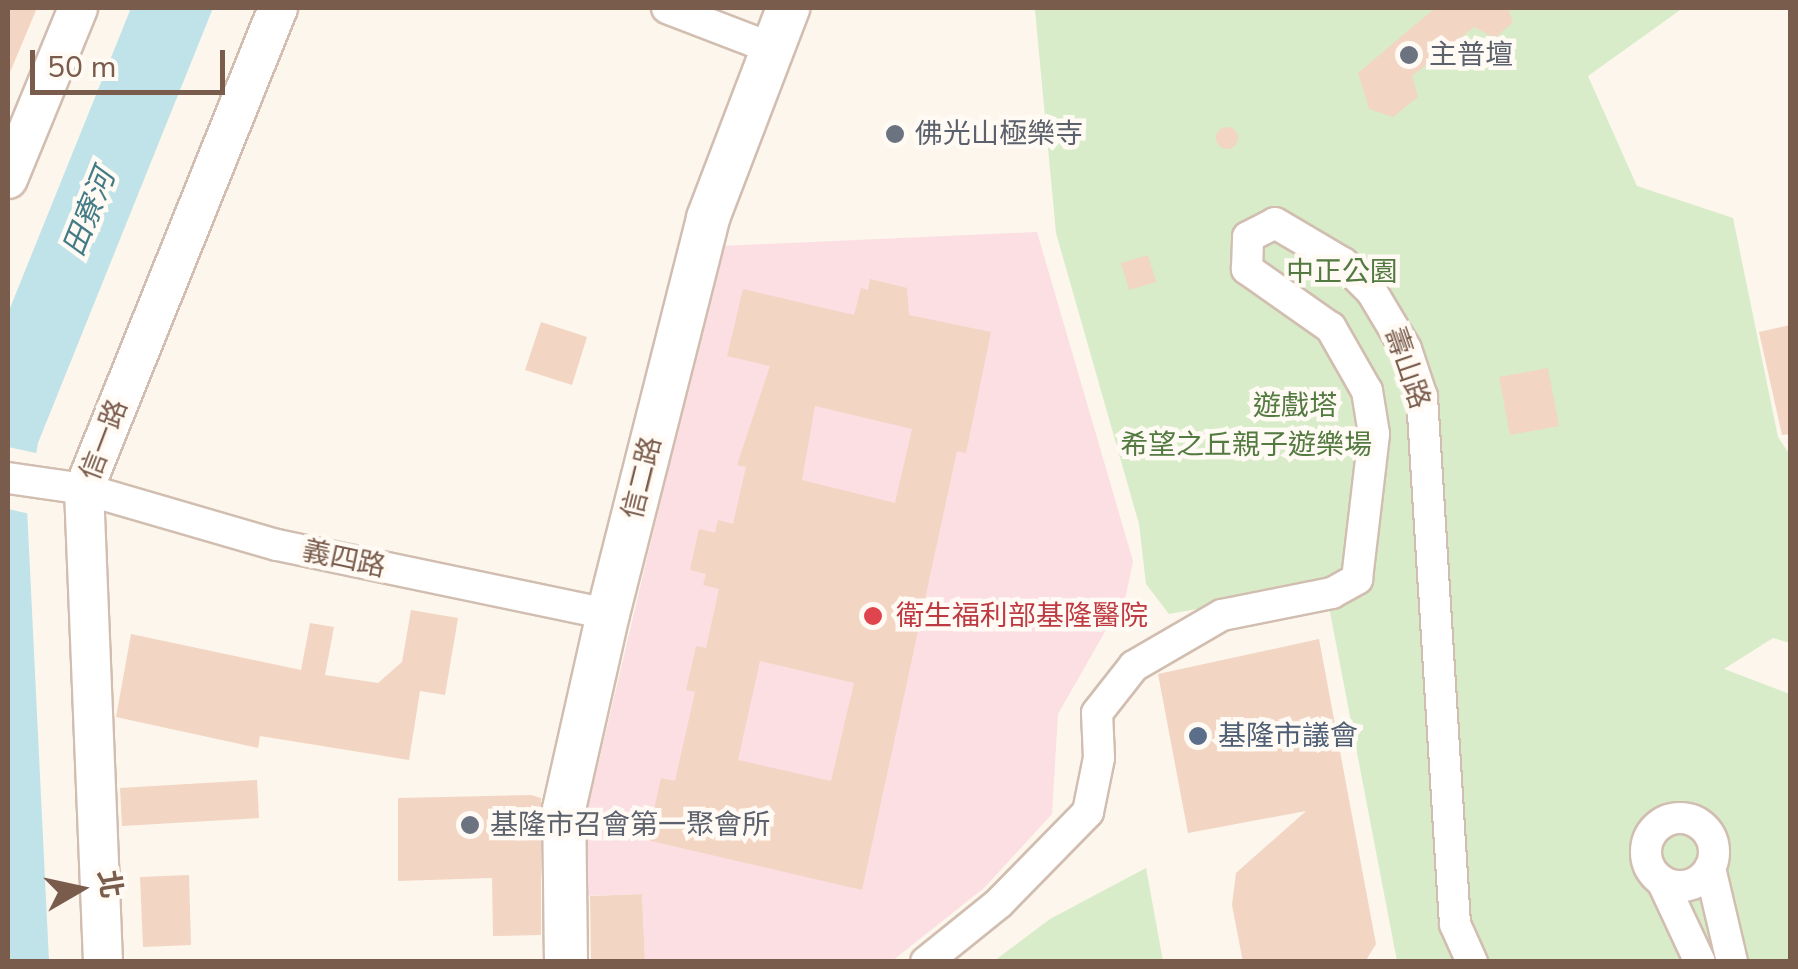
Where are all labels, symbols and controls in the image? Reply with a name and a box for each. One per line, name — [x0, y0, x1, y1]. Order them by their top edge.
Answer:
scale bar — [35, 30, 230, 92]
place label: 主普壇 — [1429, 38, 1513, 72]
marker: 主普壇 — [1398, 44, 1420, 66]
text: 50 m — [47, 47, 116, 88]
place label: 佛光山極樂寺 — [915, 117, 1083, 151]
marker: 佛光山極樂寺 — [884, 123, 906, 145]
water label: 田寮河 — [56, 165, 124, 261]
park label: 中正公園 — [1286, 255, 1398, 289]
street label: 壽山路 — [1377, 323, 1437, 413]
park label: 遊戲塔 — [1253, 389, 1337, 423]
street label: 信一路 — [73, 395, 135, 485]
park label: 希望之丘親子遊樂場 — [1120, 428, 1372, 462]
street label: 信二路 — [616, 433, 668, 523]
street label: 義四路 — [299, 534, 389, 584]
place label: 衛生福利部基隆醫院 — [896, 599, 1148, 633]
marker: 衛生福利部基隆醫院 — [860, 603, 886, 629]
place label: 基隆市議會 — [1218, 719, 1358, 753]
marker: 基隆市議會 — [1187, 725, 1209, 747]
place label: 基隆市召會第一聚會所 — [490, 808, 770, 842]
marker: 基隆市召會第一聚會所 — [459, 814, 481, 836]
north arrow — [30, 839, 130, 939]
text: 北 — [89, 867, 131, 901]

